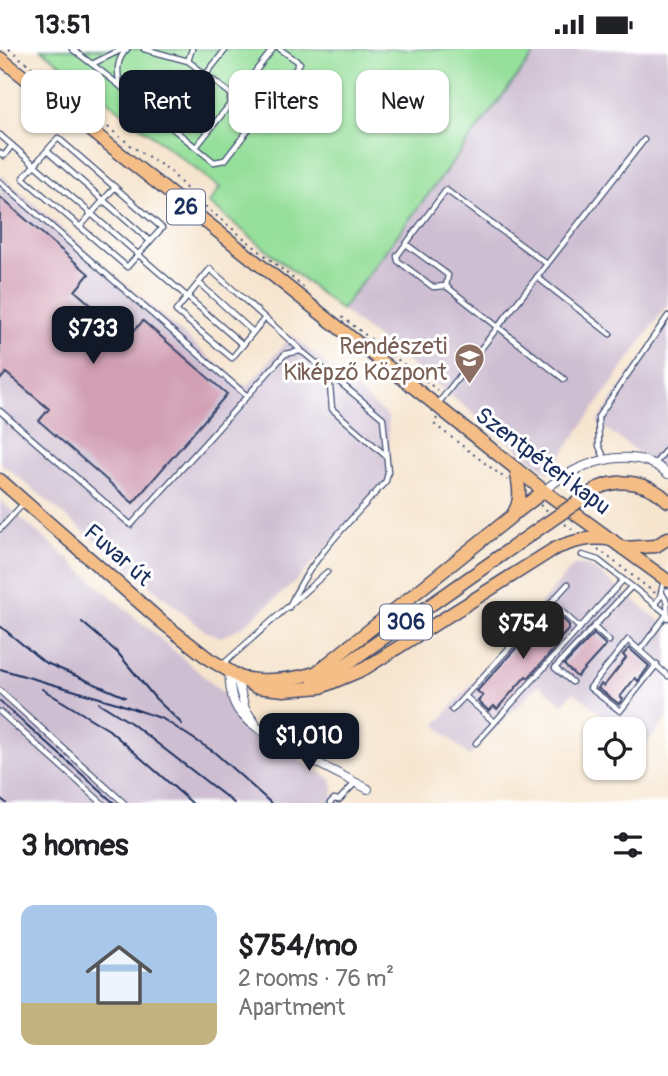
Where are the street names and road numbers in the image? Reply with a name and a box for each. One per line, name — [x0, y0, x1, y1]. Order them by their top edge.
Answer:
road number: 26 — [167, 189, 205, 225]
street label: Szentpéteri kapu — [470, 401, 616, 521]
street label: Fuvar út — [78, 518, 159, 593]
road number: 306 — [380, 605, 432, 639]

